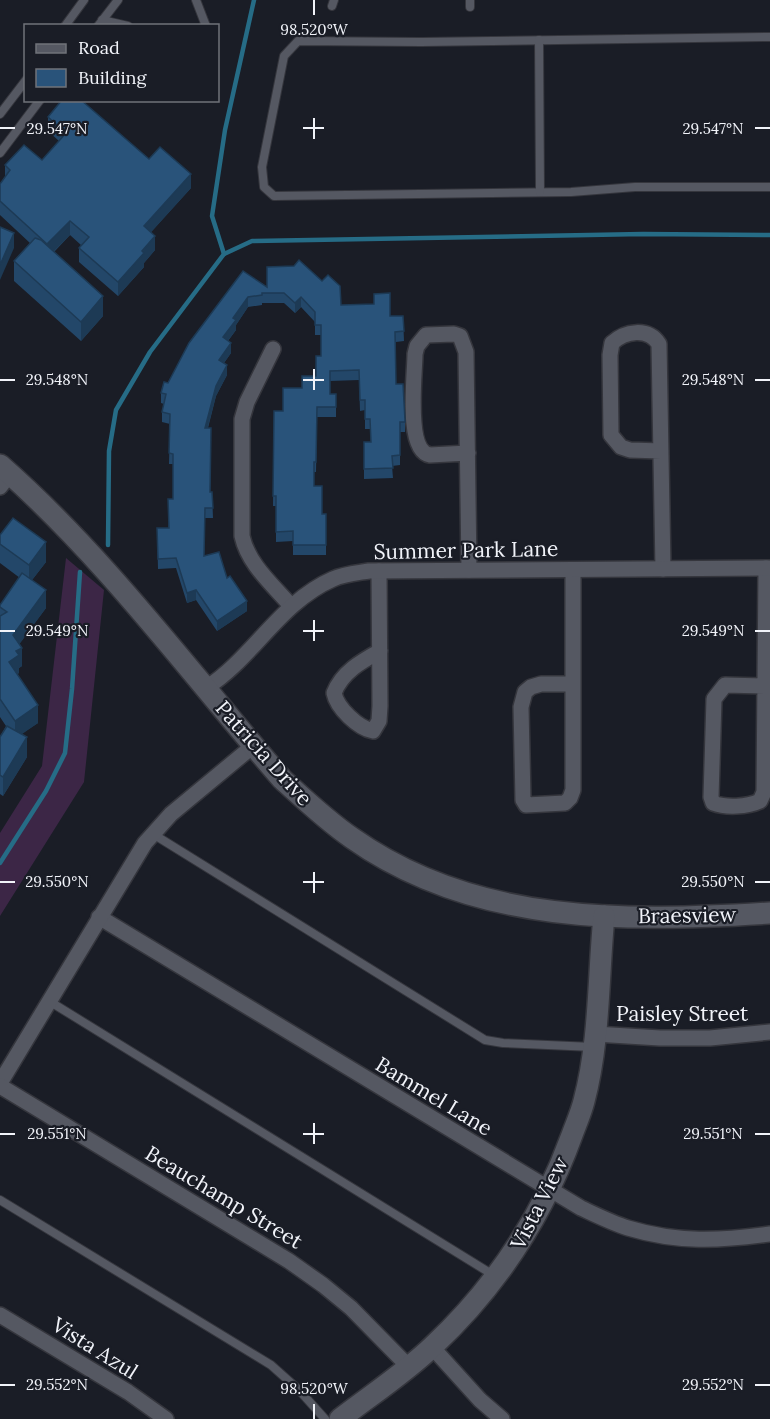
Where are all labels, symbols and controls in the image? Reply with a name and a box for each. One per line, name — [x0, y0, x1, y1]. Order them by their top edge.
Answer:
text: 98.520°W — [280, 20, 349, 39]
legend — [24, 24, 219, 102]
text: Road — [78, 36, 120, 59]
text: Building — [78, 66, 148, 89]
text: 29.547°N — [27, 119, 87, 138]
text: 29.547°N — [683, 119, 743, 138]
text: 29.548°N — [26, 370, 88, 389]
text: 29.548°N — [682, 370, 744, 389]
street label: Summer Park Lane — [373, 535, 559, 565]
text: 29.549°N — [26, 621, 88, 640]
text: 29.549°N — [682, 621, 744, 640]
street label: Patricia Drive — [210, 695, 318, 811]
text: 29.550°N — [25, 872, 89, 891]
text: 29.550°N — [681, 872, 745, 891]
street label: Braesview — [638, 901, 737, 929]
street label: Paisley Street — [616, 1000, 749, 1027]
street label: Bammel Lane — [371, 1051, 497, 1141]
text: 29.551°N — [27, 1124, 87, 1143]
text: 29.551°N — [683, 1124, 743, 1143]
street label: Beauchamp Street — [140, 1139, 308, 1255]
street label: Vista View — [504, 1152, 574, 1255]
street label: Vista Azul — [46, 1311, 143, 1385]
text: 29.552°N — [26, 1375, 88, 1394]
text: 29.552°N — [682, 1375, 744, 1394]
text: 98.520°W — [280, 1379, 349, 1398]

